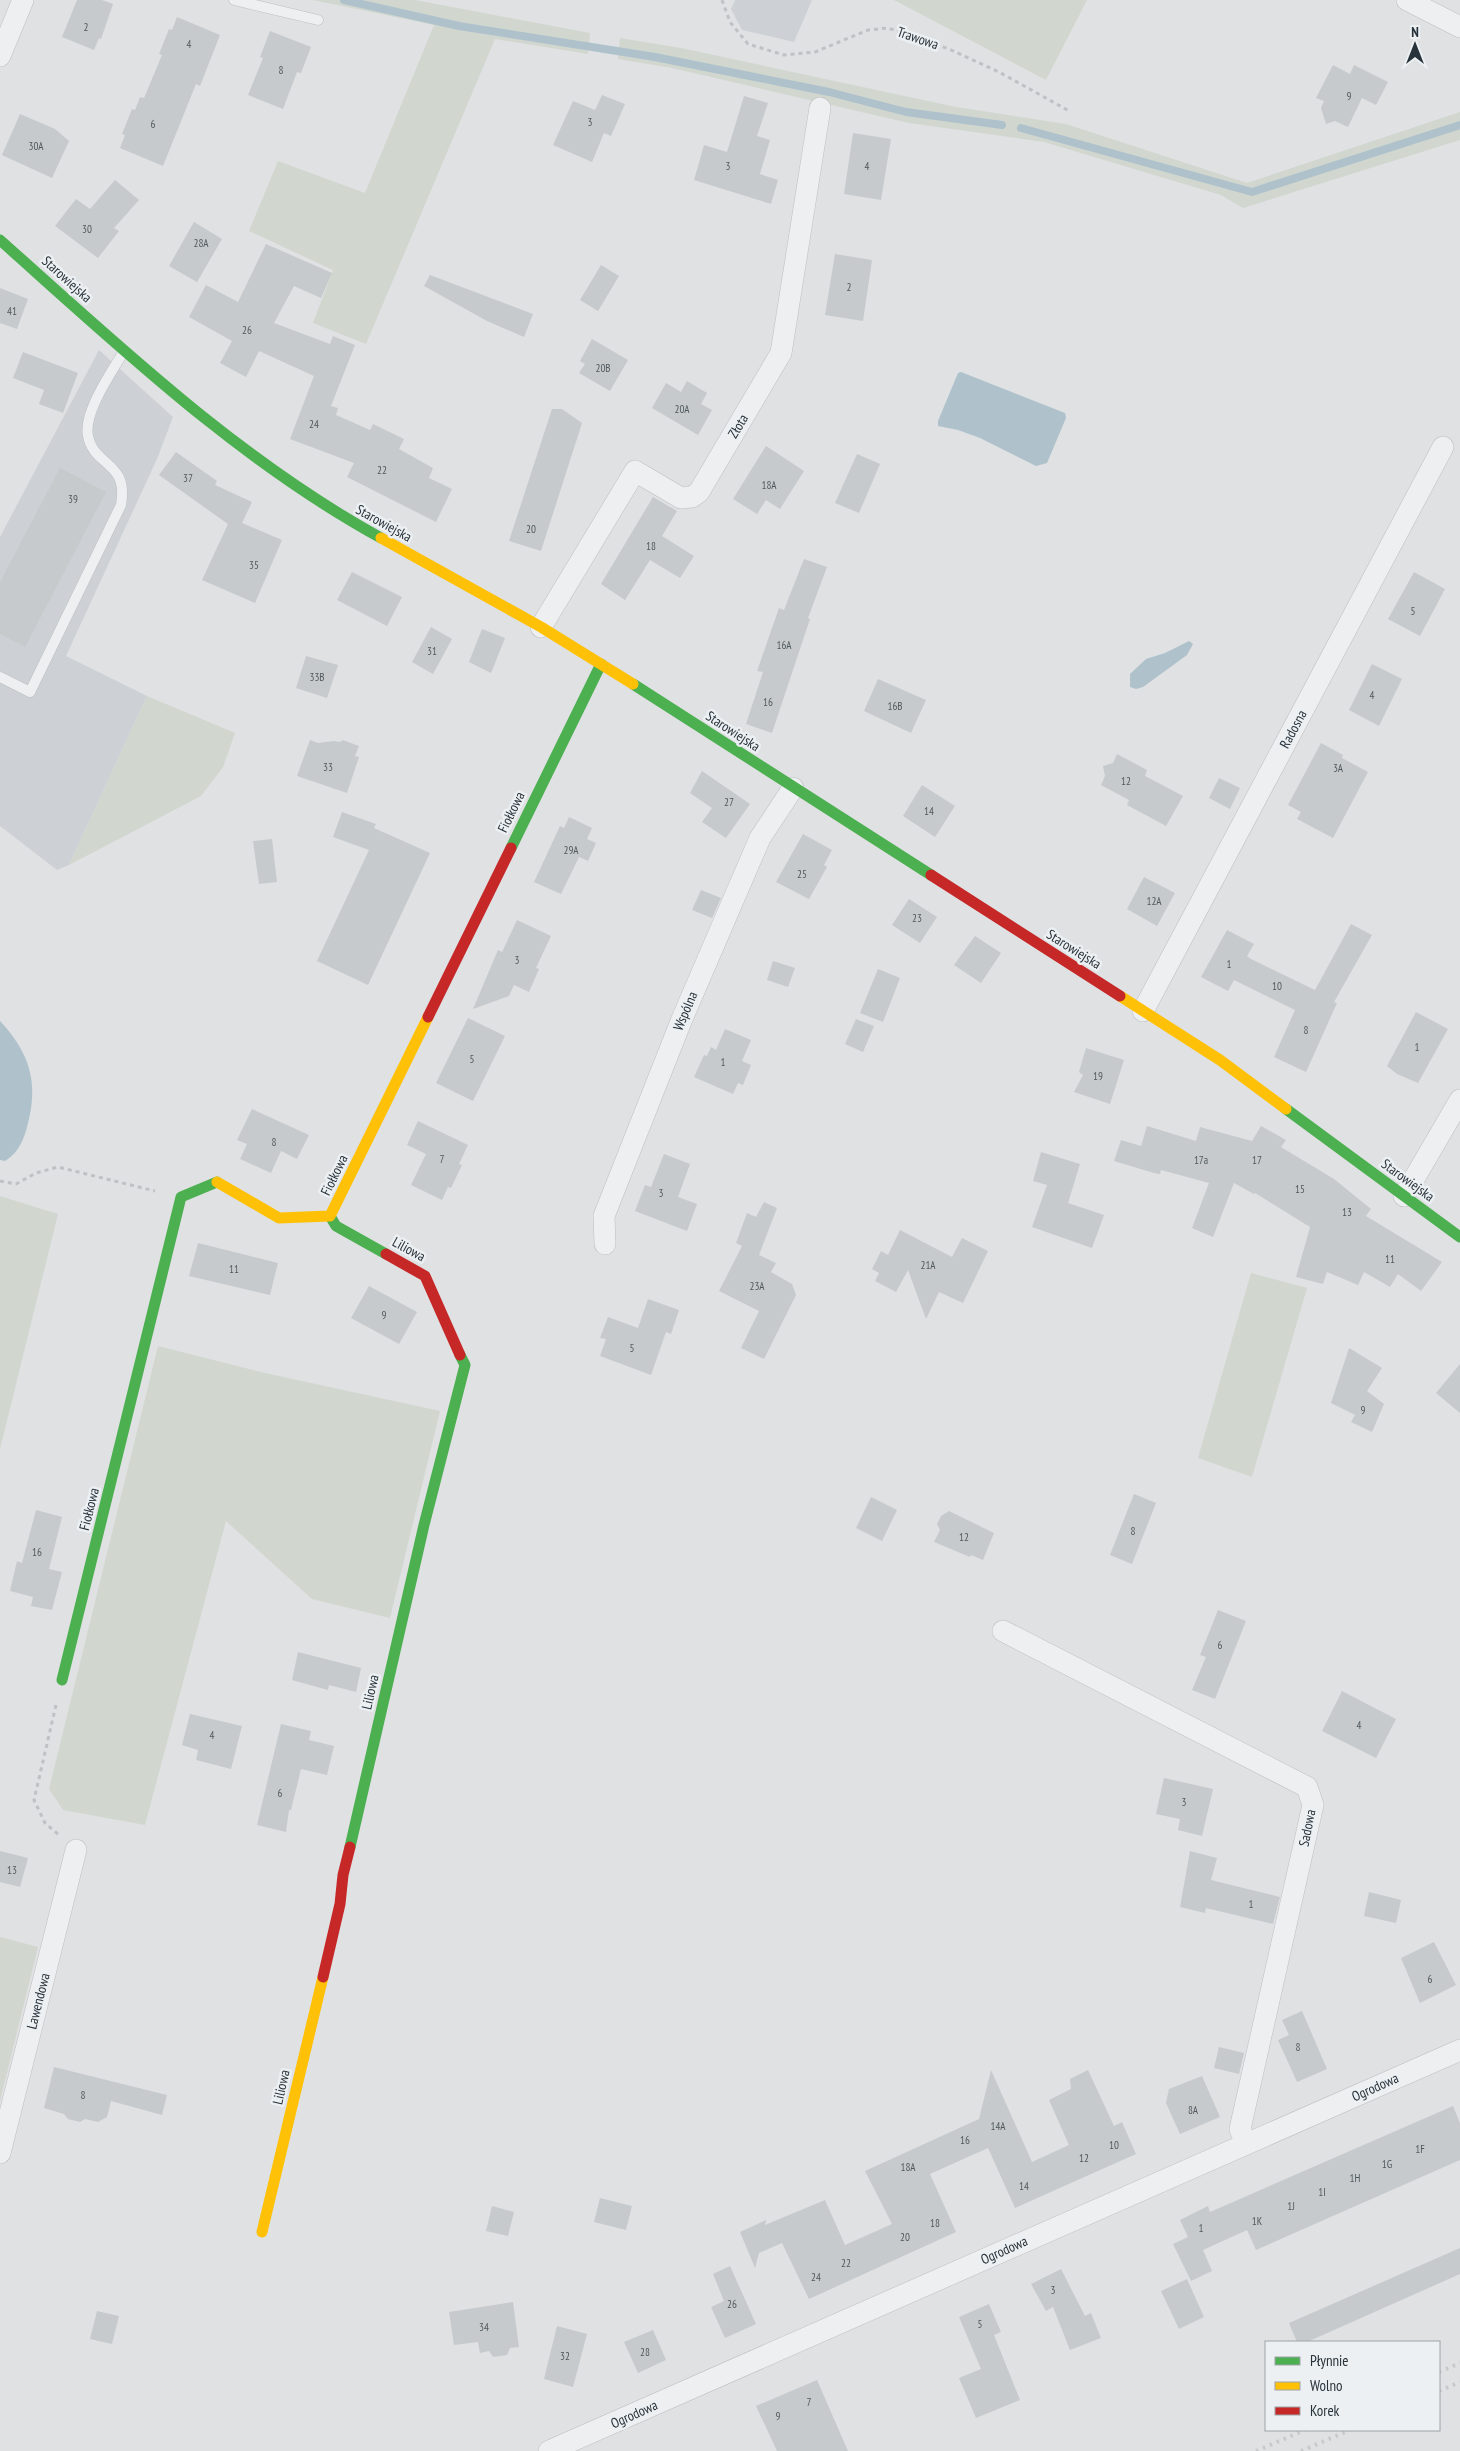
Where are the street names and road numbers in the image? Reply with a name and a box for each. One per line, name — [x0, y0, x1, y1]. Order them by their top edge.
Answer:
street label: Trawowa — [895, 23, 941, 53]
street label: Starowiejska — [38, 252, 96, 306]
street label: Złota — [724, 411, 752, 441]
street label: Starowiejska — [353, 500, 415, 546]
street label: Starowiejska — [702, 707, 764, 755]
street label: Radosna — [1275, 707, 1311, 751]
street label: Fiołkowa — [493, 789, 529, 835]
street label: Starowiejska — [1043, 925, 1105, 973]
street label: Wspólna — [669, 989, 701, 1033]
street label: Fiołkowa — [316, 1152, 352, 1198]
street label: Starowiejska — [1378, 1155, 1438, 1205]
street label: Liliowa — [389, 1233, 429, 1265]
street label: Fiołkowa — [75, 1486, 103, 1532]
street label: Liliowa — [357, 1673, 383, 1711]
street label: Sadowa — [1295, 1808, 1319, 1848]
street label: Lawendowa — [22, 1971, 54, 2031]
street label: Liliowa — [268, 2068, 294, 2106]
street label: Ogrodowa — [1349, 2069, 1401, 2105]
street label: Ogrodowa — [978, 2232, 1030, 2268]
street label: Ogrodowa — [608, 2396, 660, 2432]

